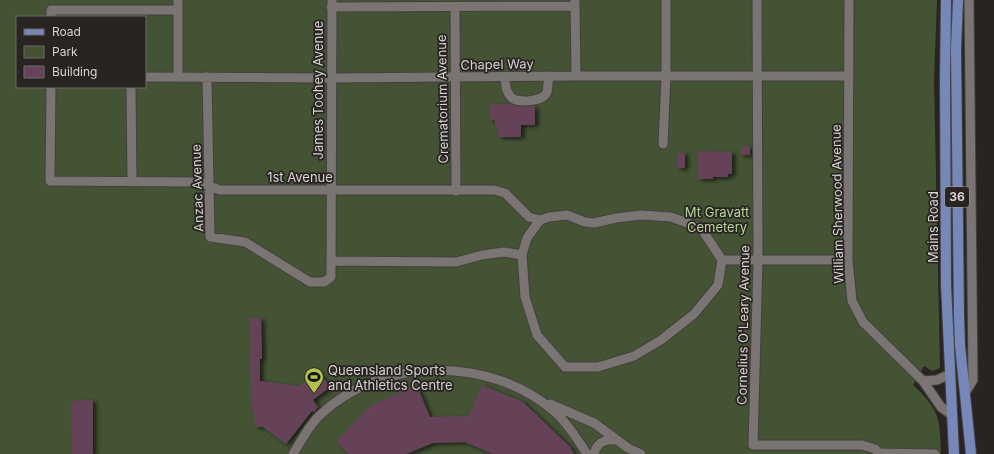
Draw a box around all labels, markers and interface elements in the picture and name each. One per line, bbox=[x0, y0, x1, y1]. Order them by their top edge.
legend bbox=[16, 16, 146, 88]
street label: James Toohey Avenue bbox=[310, 21, 326, 159]
text: Road bbox=[52, 24, 81, 39]
street label: Crematorium Avenue bbox=[433, 34, 451, 164]
text: Park bbox=[52, 44, 78, 59]
street label: Chapel Way bbox=[460, 55, 534, 73]
text: Building bbox=[52, 64, 97, 79]
street label: William Sherwood Avenue bbox=[828, 124, 846, 284]
street label: Anzac Avenue bbox=[187, 144, 207, 232]
street label: 1st Avenue bbox=[267, 169, 333, 185]
road number: 36 bbox=[945, 187, 969, 207]
street label: Mains Road bbox=[925, 191, 941, 263]
park label: Mt Gravatt Cemetery bbox=[685, 204, 749, 235]
street label: Cornelius O'Leary Avenue bbox=[734, 245, 752, 405]
place label: Queensland Sports and Athletics Centre bbox=[328, 362, 453, 393]
sports icon: Queensland Sports and Athletics Centre bbox=[303, 366, 325, 394]

